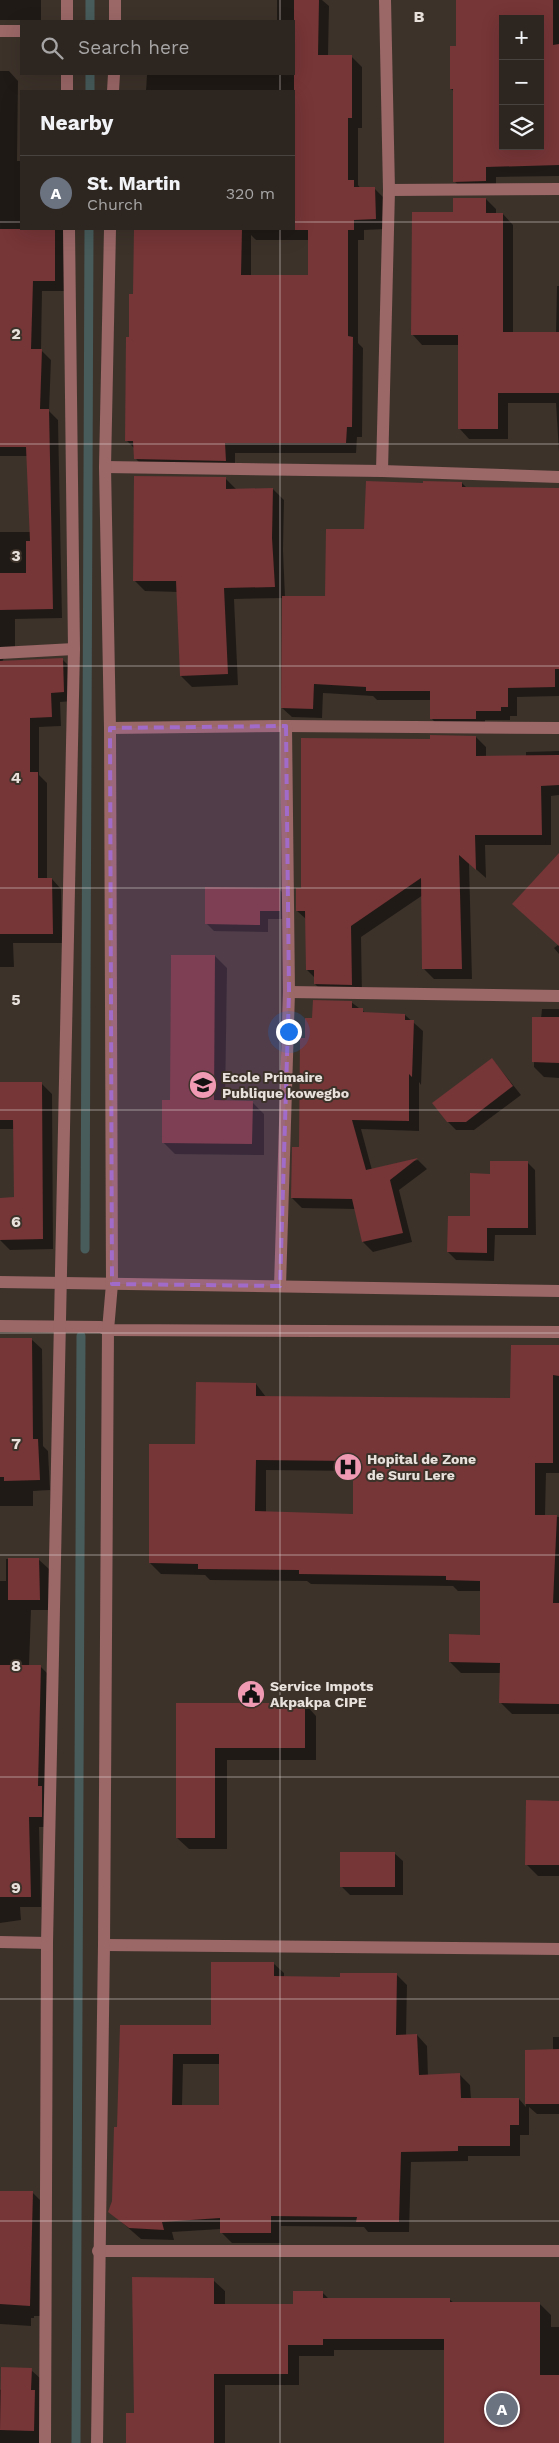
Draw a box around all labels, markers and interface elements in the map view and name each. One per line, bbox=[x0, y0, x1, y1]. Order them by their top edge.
text: B bbox=[414, 7, 425, 26]
map controls bbox=[499, 15, 544, 150]
button: + bbox=[499, 15, 544, 60]
search box bbox=[20, 20, 295, 75]
icon: search bbox=[38, 34, 66, 62]
text: Search here bbox=[78, 36, 189, 59]
button: − bbox=[499, 60, 544, 105]
button: layers bbox=[499, 105, 544, 150]
text: Nearby bbox=[40, 110, 113, 135]
text: St. Martin bbox=[87, 172, 180, 195]
text: A bbox=[51, 184, 61, 203]
text: 320 m bbox=[226, 184, 275, 203]
text: Church bbox=[87, 195, 143, 214]
text: 2 bbox=[11, 324, 21, 343]
text: 3 bbox=[11, 546, 21, 565]
text: 4 bbox=[11, 768, 21, 787]
text: 5 bbox=[11, 990, 21, 1009]
your location bbox=[276, 1019, 302, 1045]
place label: Ecole Primaire Publique kowegbo bbox=[222, 1069, 349, 1101]
school or university icon: Ecole Primaire Publique kowegbo bbox=[188, 1070, 218, 1100]
text: 6 bbox=[11, 1212, 21, 1231]
text: 7 bbox=[11, 1434, 21, 1453]
place label: Hopital de Zone de Suru Lere bbox=[367, 1451, 476, 1483]
hospital icon: Hopital de Zone de Suru Lere bbox=[333, 1452, 363, 1482]
text: 8 bbox=[11, 1656, 21, 1675]
place label: Service Impots Akpakpa CIPE bbox=[270, 1678, 374, 1710]
public building icon: Service Impots Akpakpa CIPE bbox=[236, 1679, 266, 1709]
text: 9 bbox=[11, 1878, 21, 1897]
pin: A bbox=[486, 2390, 518, 2428]

